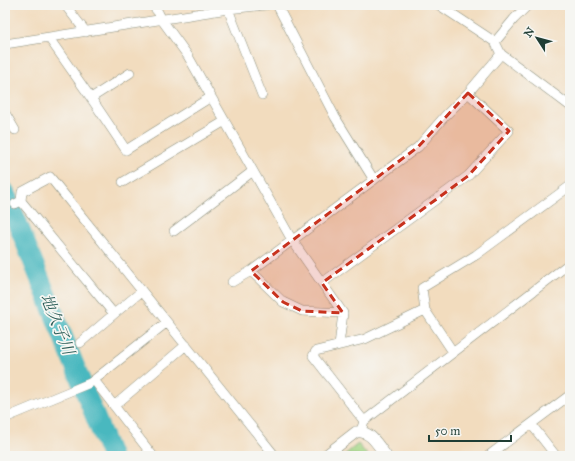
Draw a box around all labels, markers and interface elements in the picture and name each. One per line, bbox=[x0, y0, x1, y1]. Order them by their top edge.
north arrow bbox=[517, 18, 557, 58]
text: N bbox=[521, 24, 538, 40]
water label: 地久子川 bbox=[37, 291, 79, 359]
scale bar bbox=[429, 417, 511, 443]
text: 50 m bbox=[435, 424, 460, 438]

